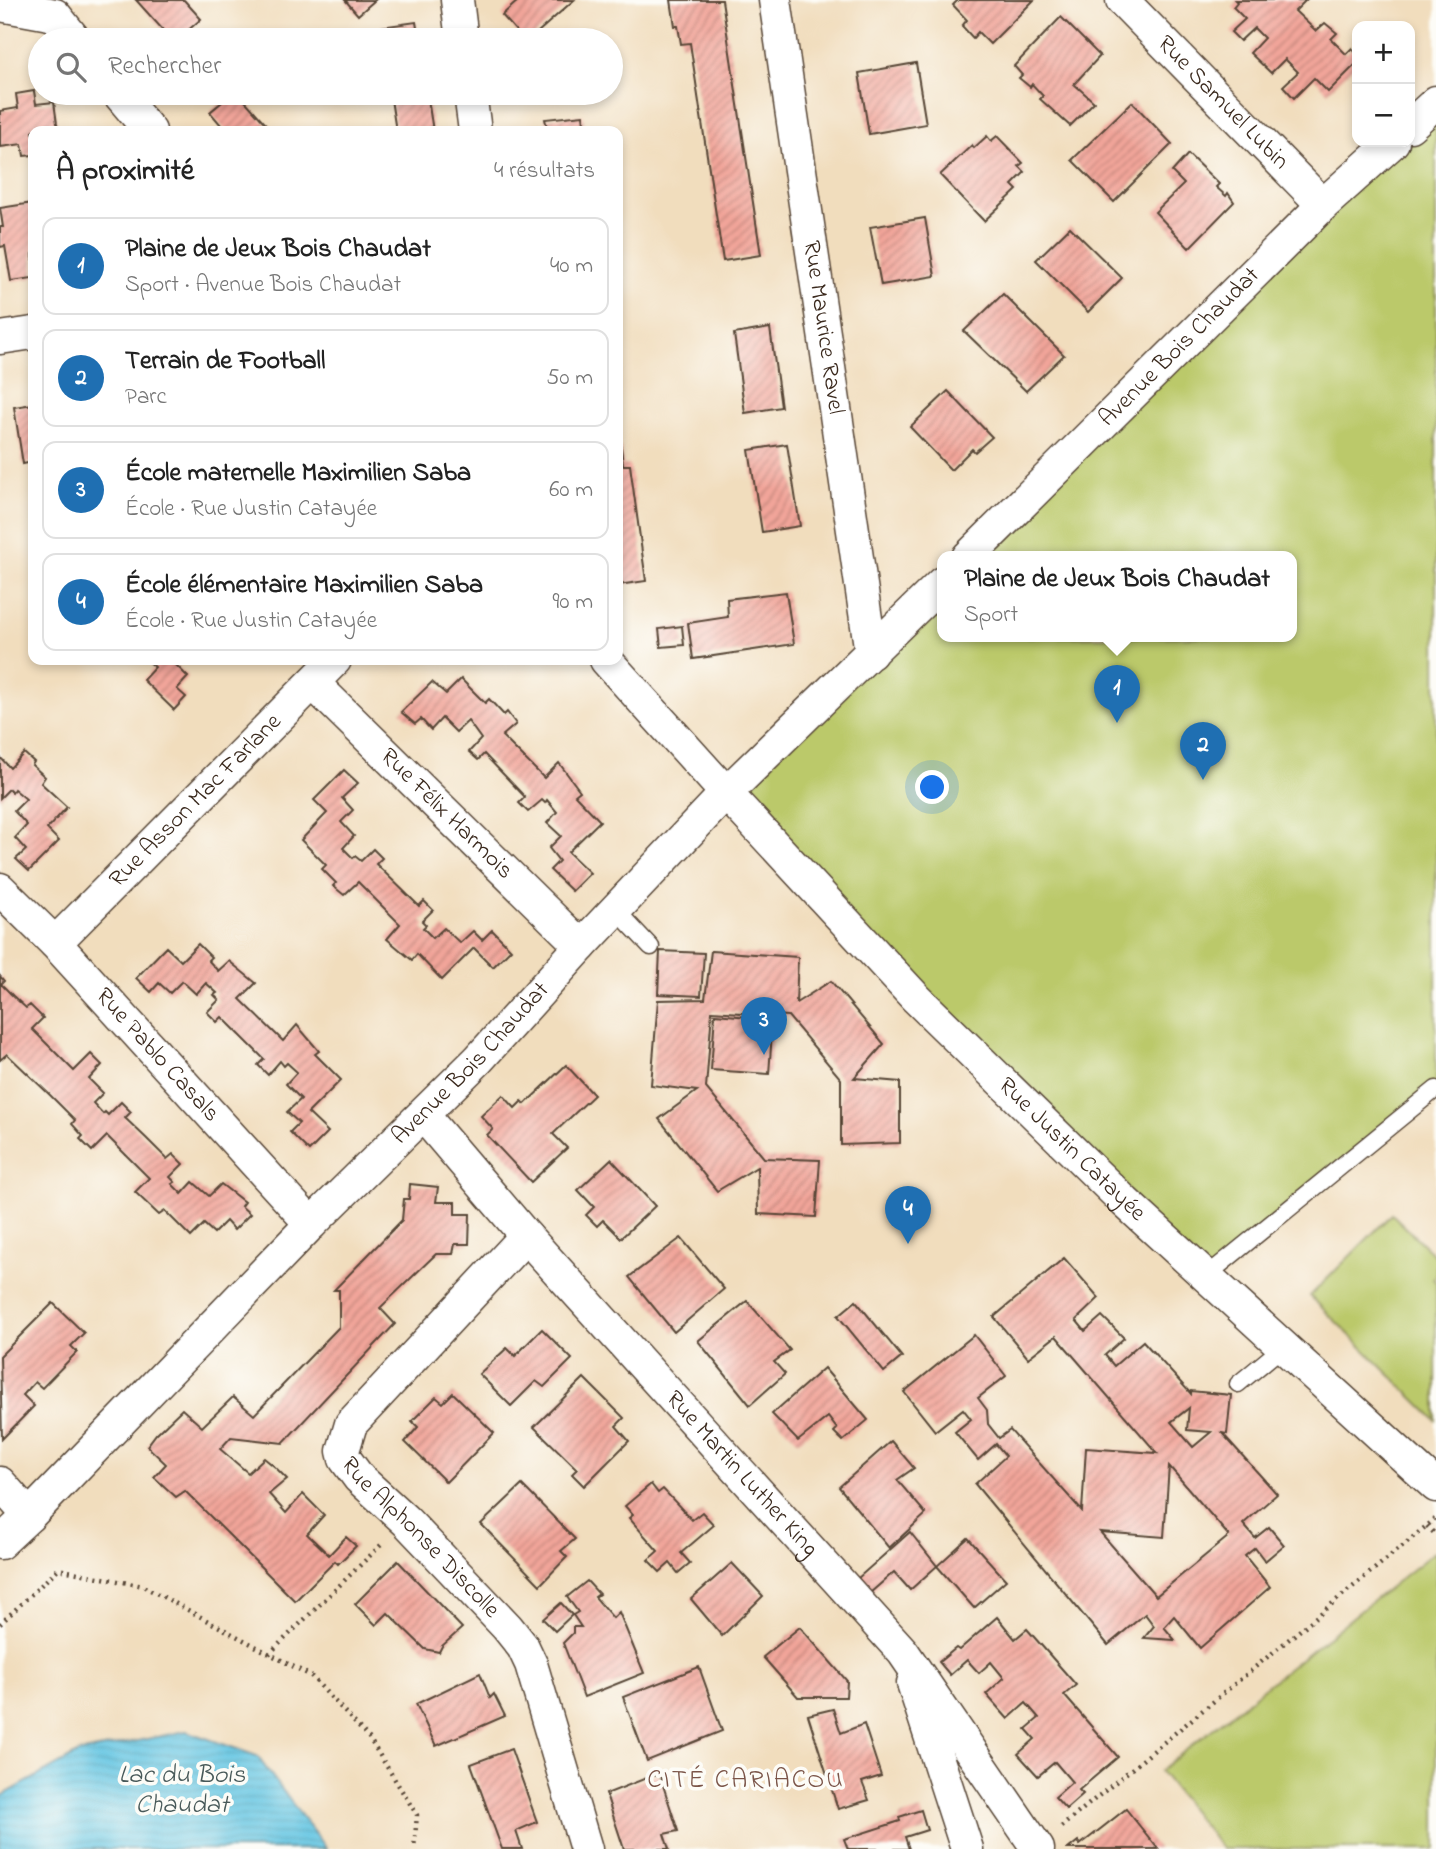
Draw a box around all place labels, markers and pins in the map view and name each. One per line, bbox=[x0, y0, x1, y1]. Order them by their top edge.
pin: 1 bbox=[1094, 665, 1140, 723]
pin: 2 bbox=[1180, 722, 1226, 780]
pin: 3 bbox=[741, 997, 787, 1055]
pin: 4 bbox=[885, 1186, 931, 1244]

